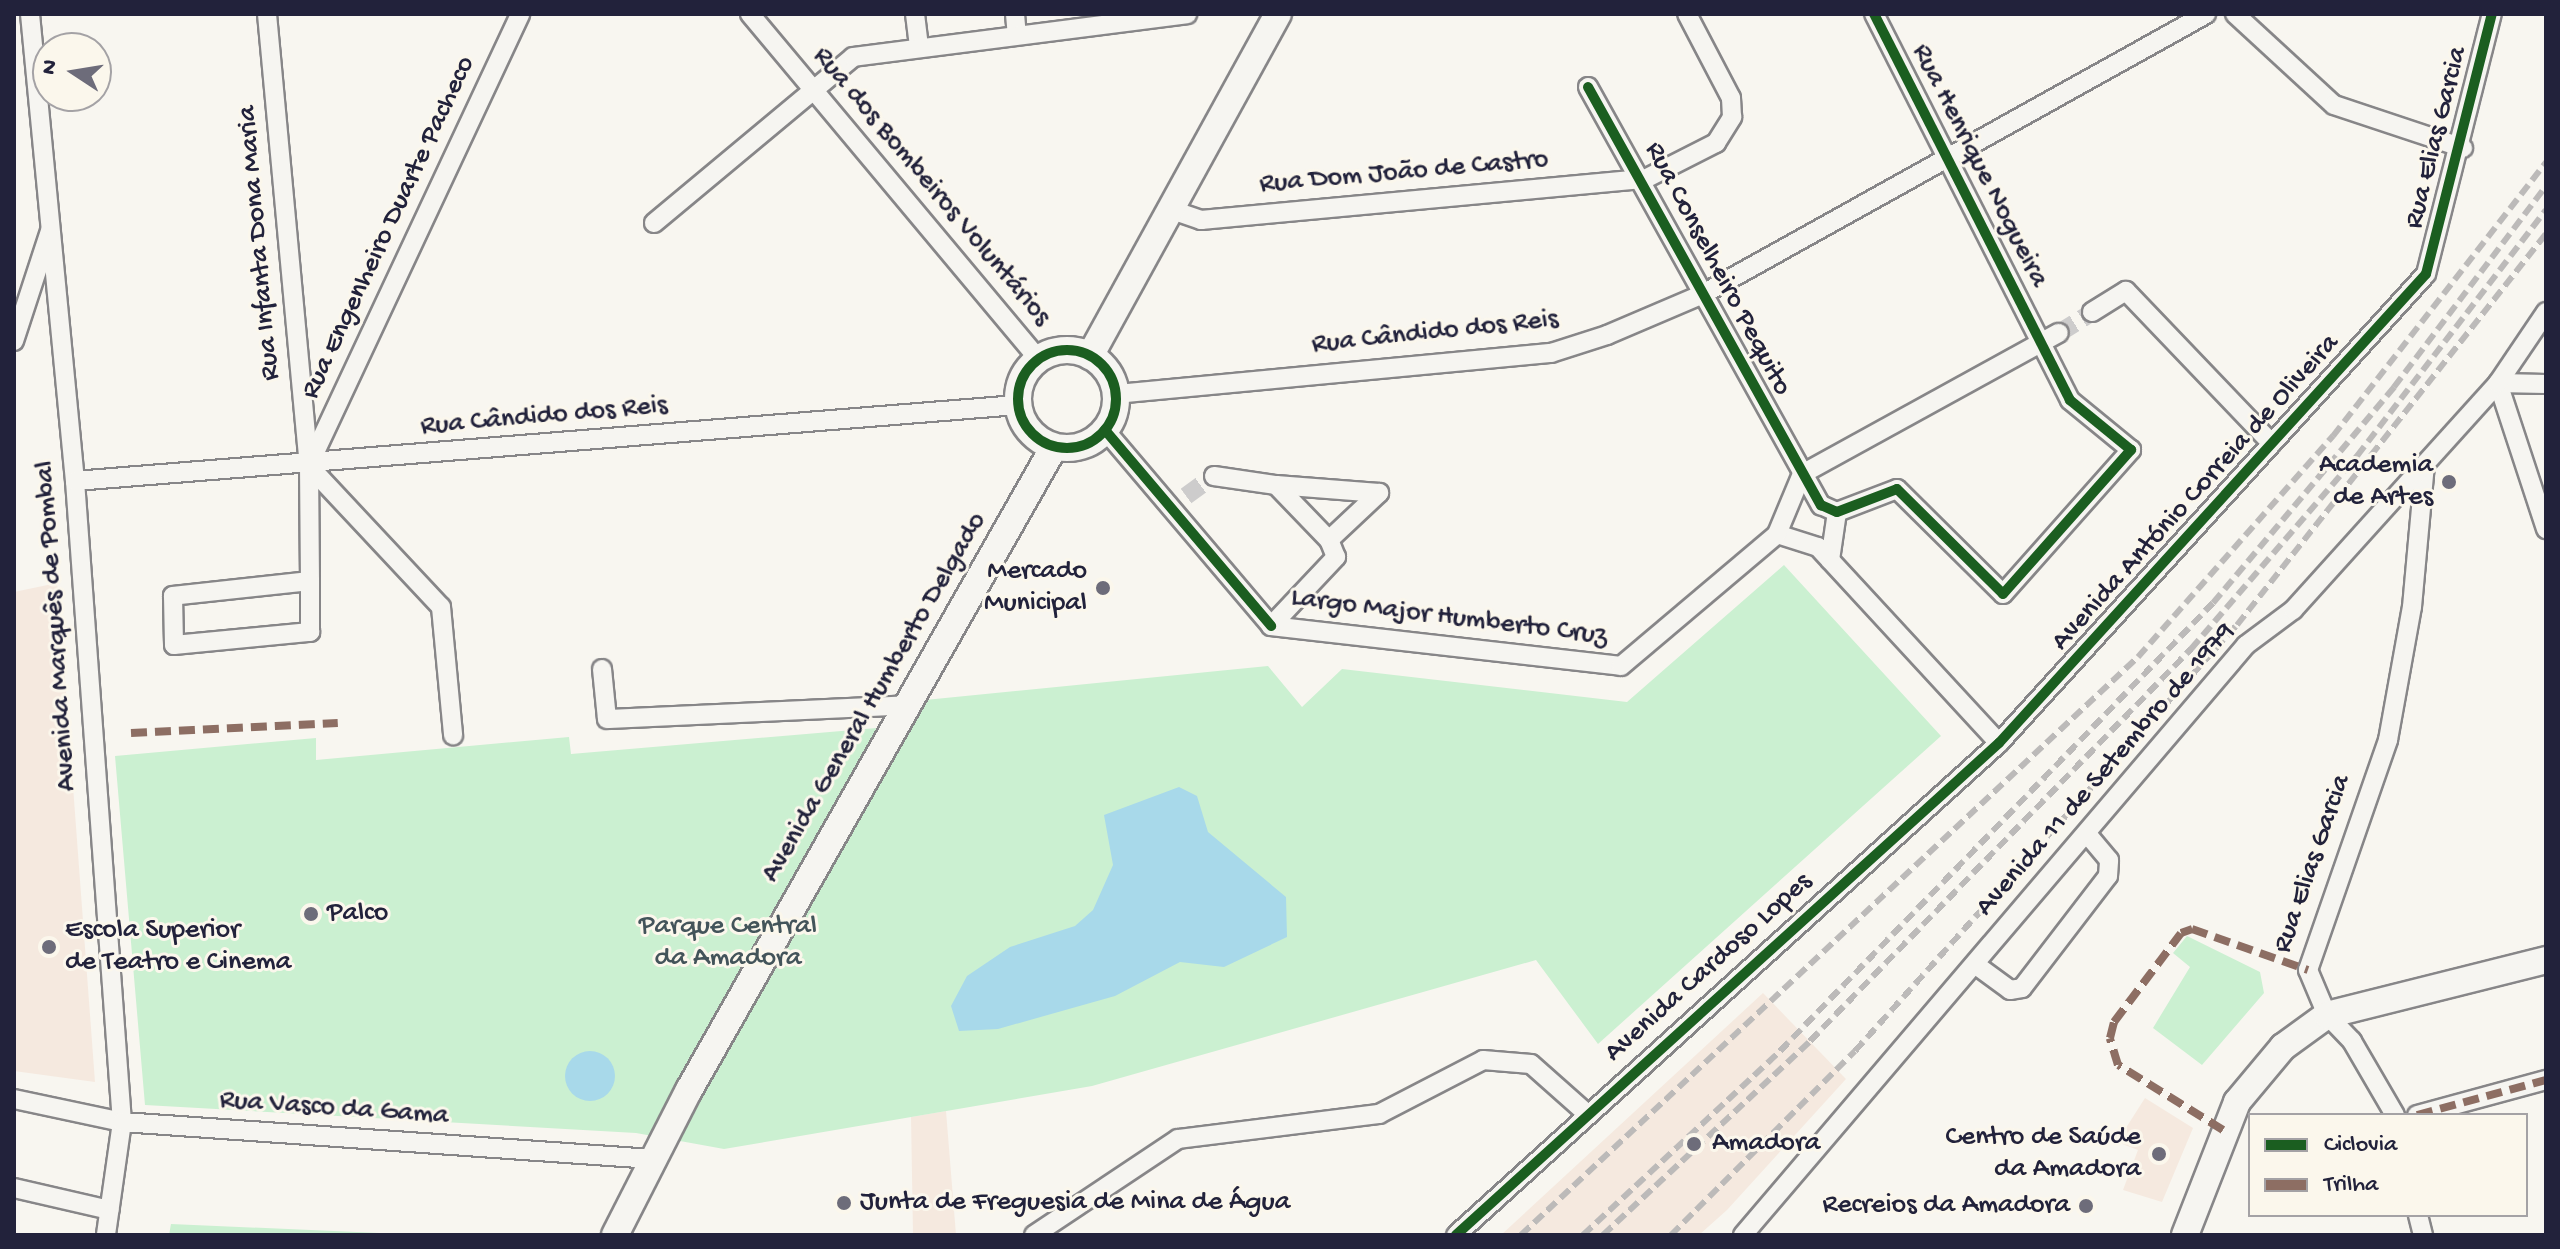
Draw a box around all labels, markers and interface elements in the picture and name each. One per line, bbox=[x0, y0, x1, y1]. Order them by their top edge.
north arrow bbox=[32, 32, 112, 112]
street label: Rua Henrique Nogueira bbox=[1903, 39, 2055, 293]
street label: Rua dos Bombeiros Voluntários bbox=[804, 41, 1058, 333]
street label: Rua Elias Garcia bbox=[2398, 44, 2476, 232]
street label: Rua Engenheiro Duarte Pacheco bbox=[295, 51, 483, 405]
text: N bbox=[36, 58, 65, 77]
street label: Rua Infanta Dona Maria bbox=[231, 104, 289, 382]
street label: Rua Conselheiro Pequito bbox=[1636, 136, 1798, 402]
street label: Rua Dom João de Castro bbox=[1258, 144, 1550, 202]
street label: Rua Cândido dos Reis bbox=[1310, 303, 1560, 363]
street label: Avenida António Correia de Oliveira bbox=[2045, 328, 2347, 658]
street label: Rua Cândido dos Reis bbox=[419, 389, 669, 445]
place label: Academia de Artes bbox=[2319, 449, 2433, 515]
street label: Avenida Marquês de Pombal bbox=[29, 460, 85, 792]
marker: Academia de Artes bbox=[2440, 473, 2458, 491]
street label: Avenida General Humberto Delgado bbox=[755, 507, 995, 889]
place label: Mercado Municipal bbox=[984, 555, 1087, 621]
marker: Mercado Municipal bbox=[1094, 579, 1112, 597]
street label: Largo Major Humberto Cruz bbox=[1289, 582, 1609, 654]
street label: Avenida 11 de Setembro de 1979 bbox=[1969, 616, 2243, 924]
street label: Rua Elias Garcia bbox=[2267, 770, 2359, 958]
street label: Avenida Cardoso Lopes bbox=[1598, 866, 1820, 1070]
place label: Palco bbox=[327, 897, 388, 931]
marker: Palco bbox=[302, 905, 320, 923]
park label: Parque Central da Amadora bbox=[639, 910, 817, 976]
place label: Escola Superior de Teatro e Cinema bbox=[65, 914, 291, 980]
marker: Escola Superior de Teatro e Cinema bbox=[40, 938, 58, 956]
street label: Rua Vasco da Gama bbox=[218, 1084, 450, 1134]
legend bbox=[2248, 1113, 2528, 1217]
place label: Centro de Saúde da Amadora bbox=[1946, 1121, 2141, 1187]
place label: Amadora bbox=[1712, 1127, 1820, 1161]
text: Ciclovia bbox=[2324, 1131, 2397, 1160]
marker: Amadora bbox=[1683, 1133, 1705, 1155]
marker: Centro de Saúde da Amadora bbox=[2148, 1143, 2170, 1165]
text: Trilha bbox=[2324, 1171, 2378, 1200]
place label: Junta de Freguesia de Mina de Água bbox=[860, 1186, 1290, 1220]
place label: Recreios da Amadora bbox=[1823, 1189, 2070, 1223]
marker: Junta de Freguesia de Mina de Água bbox=[835, 1194, 853, 1212]
marker: Recreios da Amadora bbox=[2077, 1197, 2095, 1215]

